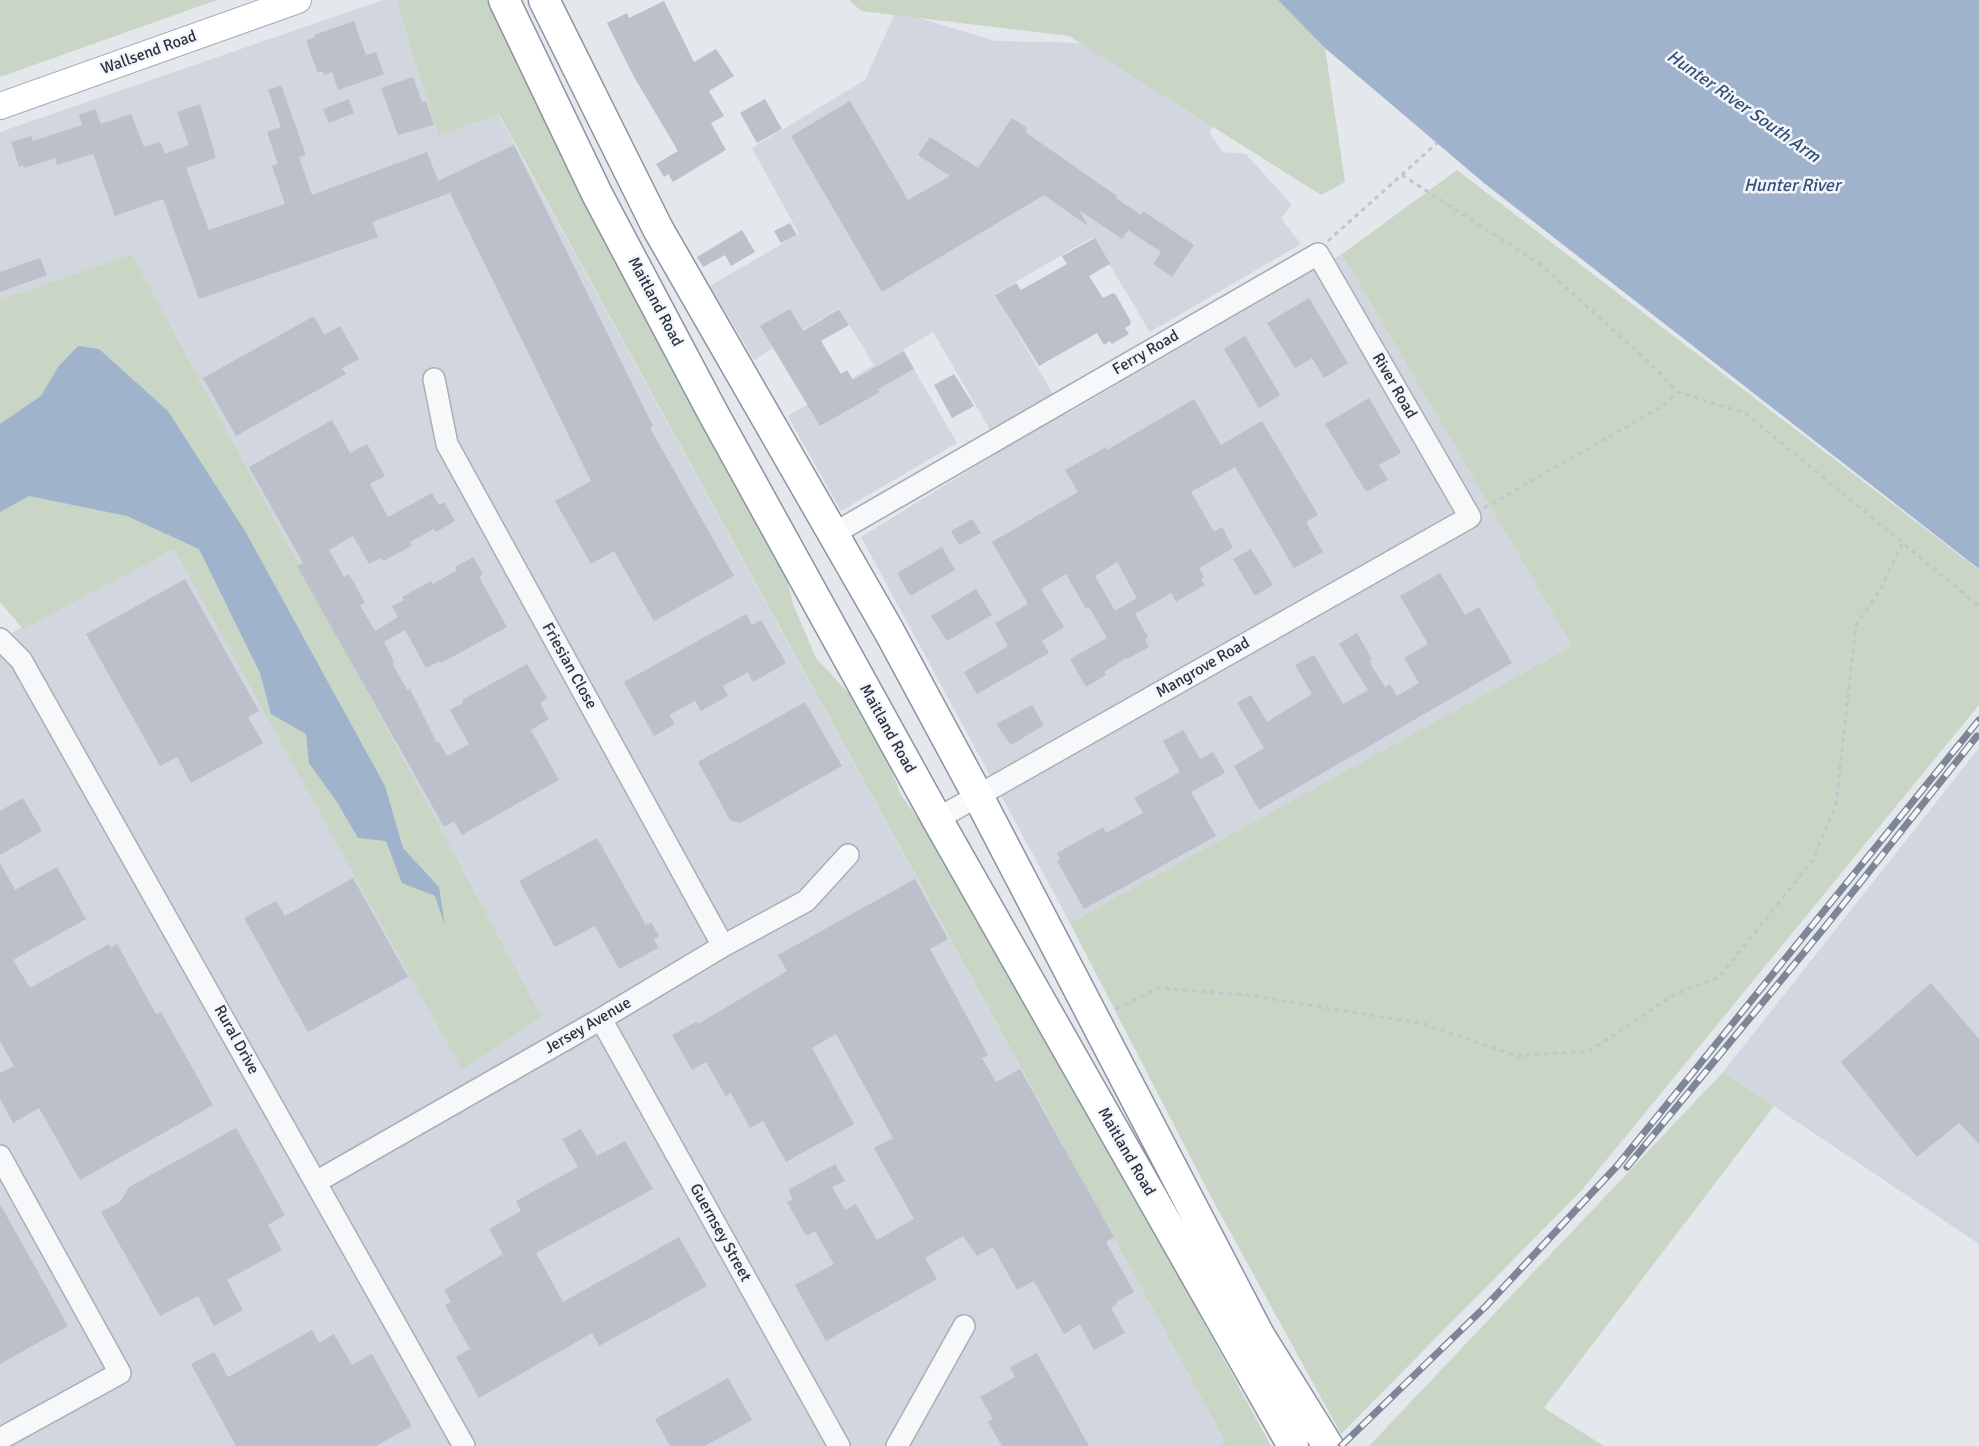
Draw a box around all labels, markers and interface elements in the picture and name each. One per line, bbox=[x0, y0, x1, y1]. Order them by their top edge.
street label: Wallsend Road bbox=[99, 27, 199, 79]
water label: Hunter River South Arm bbox=[1662, 46, 1824, 168]
water label: Hunter River bbox=[1744, 175, 1840, 197]
street label: Maitland Road bbox=[623, 254, 687, 350]
street label: Ferry Road bbox=[1109, 326, 1183, 380]
street label: River Road bbox=[1368, 350, 1420, 422]
street label: Friesian Close bbox=[537, 619, 601, 713]
street label: Mangrove Road bbox=[1153, 633, 1253, 703]
street label: Maitland Road bbox=[855, 681, 919, 777]
street label: Jersey Avenue bbox=[541, 993, 635, 1059]
street label: Rural Drive bbox=[209, 1002, 263, 1078]
street label: Maitland Road bbox=[1093, 1104, 1159, 1200]
street label: Guernsey Street bbox=[685, 1181, 755, 1285]

